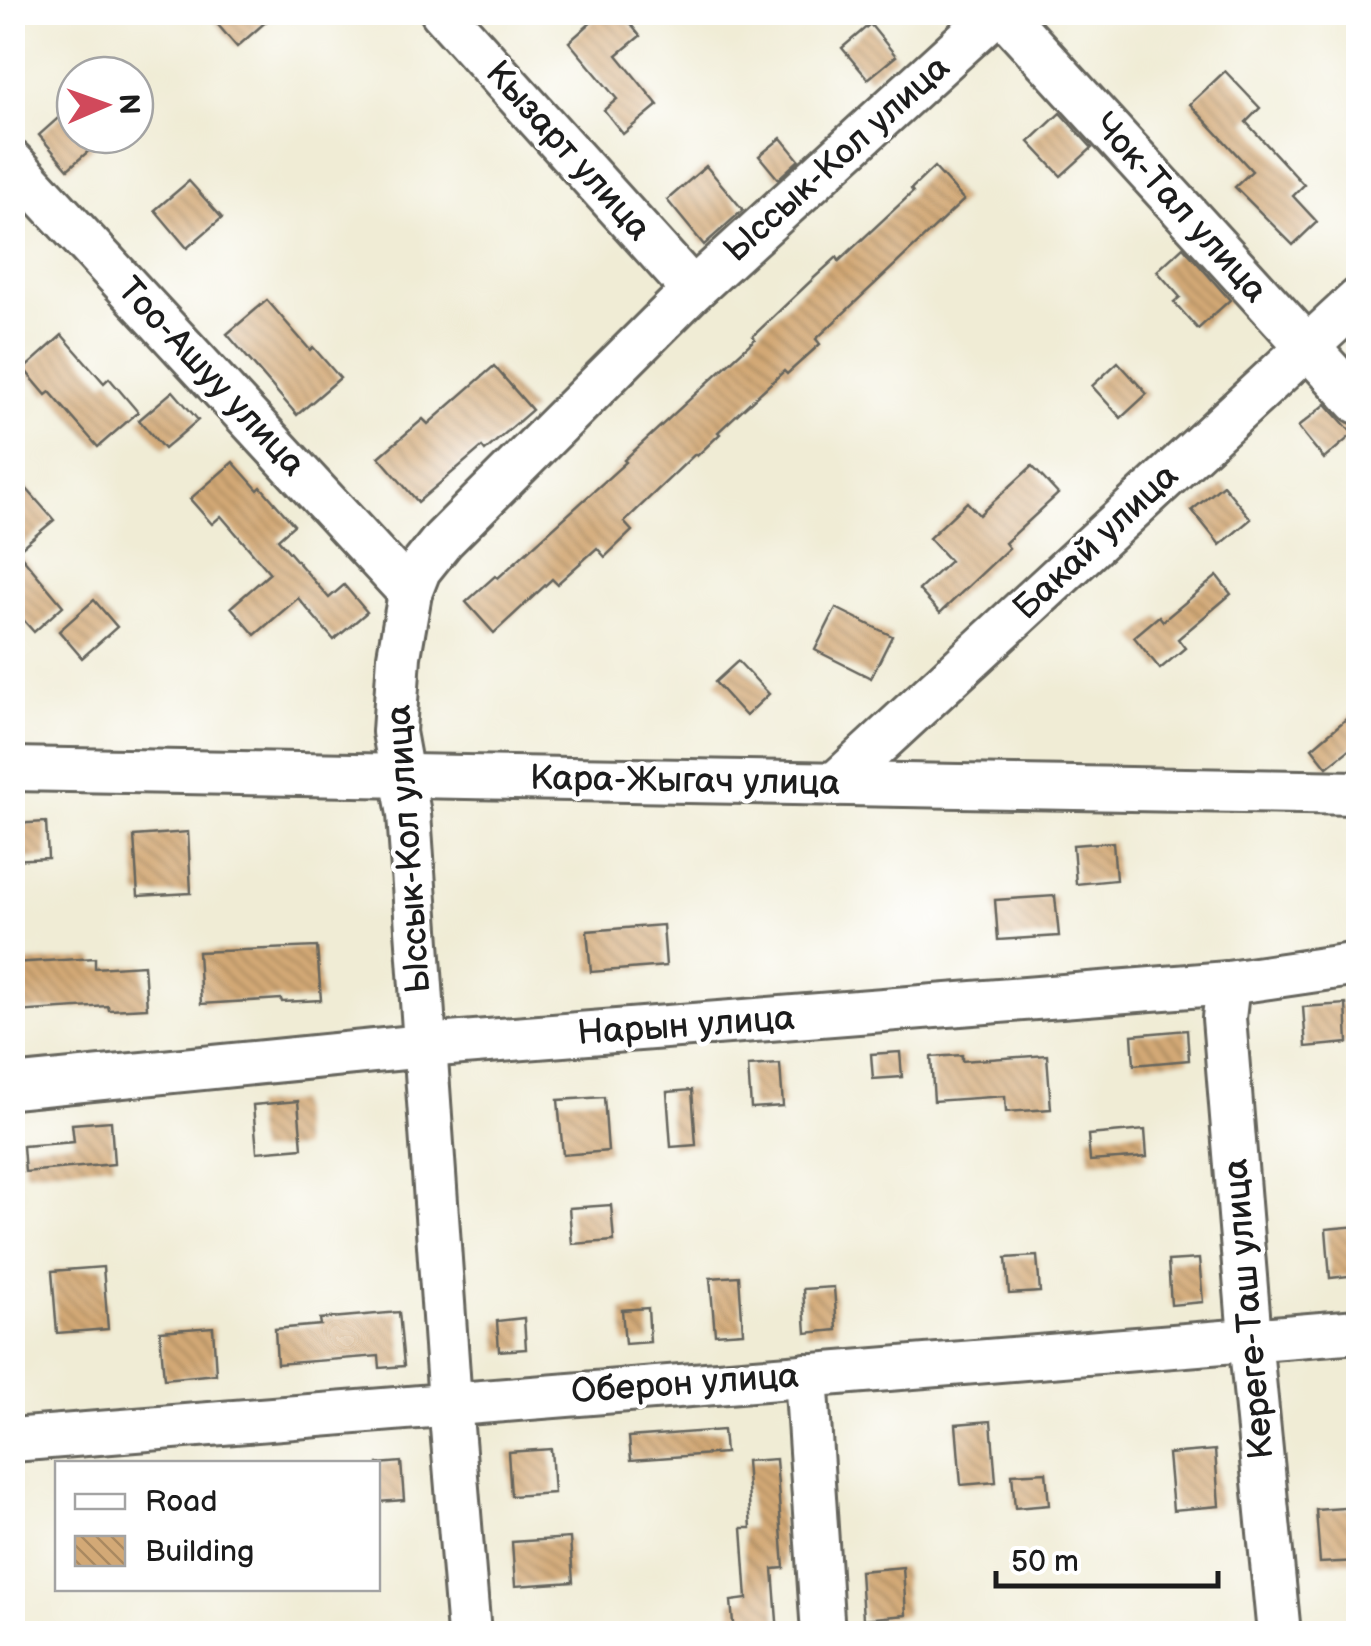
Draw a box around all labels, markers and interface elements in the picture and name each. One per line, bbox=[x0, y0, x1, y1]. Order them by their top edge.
street label: Ыссык-Кол улица bbox=[715, 46, 959, 272]
street label: Кызарт улица bbox=[476, 52, 660, 250]
north arrow bbox=[55, 55, 155, 155]
text: N bbox=[112, 93, 145, 115]
street label: Чок-Тал улица bbox=[1084, 104, 1277, 312]
street label: Тоо-Ашуу улица bbox=[108, 269, 314, 486]
street label: Бакай улица bbox=[1005, 454, 1188, 629]
street label: Ыссык-Кол улица bbox=[377, 703, 441, 995]
street label: Кара-Жыгач улица bbox=[530, 757, 841, 805]
street label: Нарын улица bbox=[576, 997, 796, 1055]
street label: Кереге-Таш улица bbox=[1214, 1157, 1284, 1461]
street label: Оберон улица bbox=[570, 1355, 801, 1413]
legend bbox=[55, 1461, 380, 1591]
text: Road bbox=[145, 1484, 218, 1520]
scale bar bbox=[996, 1526, 1218, 1588]
text: Building bbox=[145, 1534, 254, 1570]
text: 50 m bbox=[1011, 1544, 1079, 1580]

